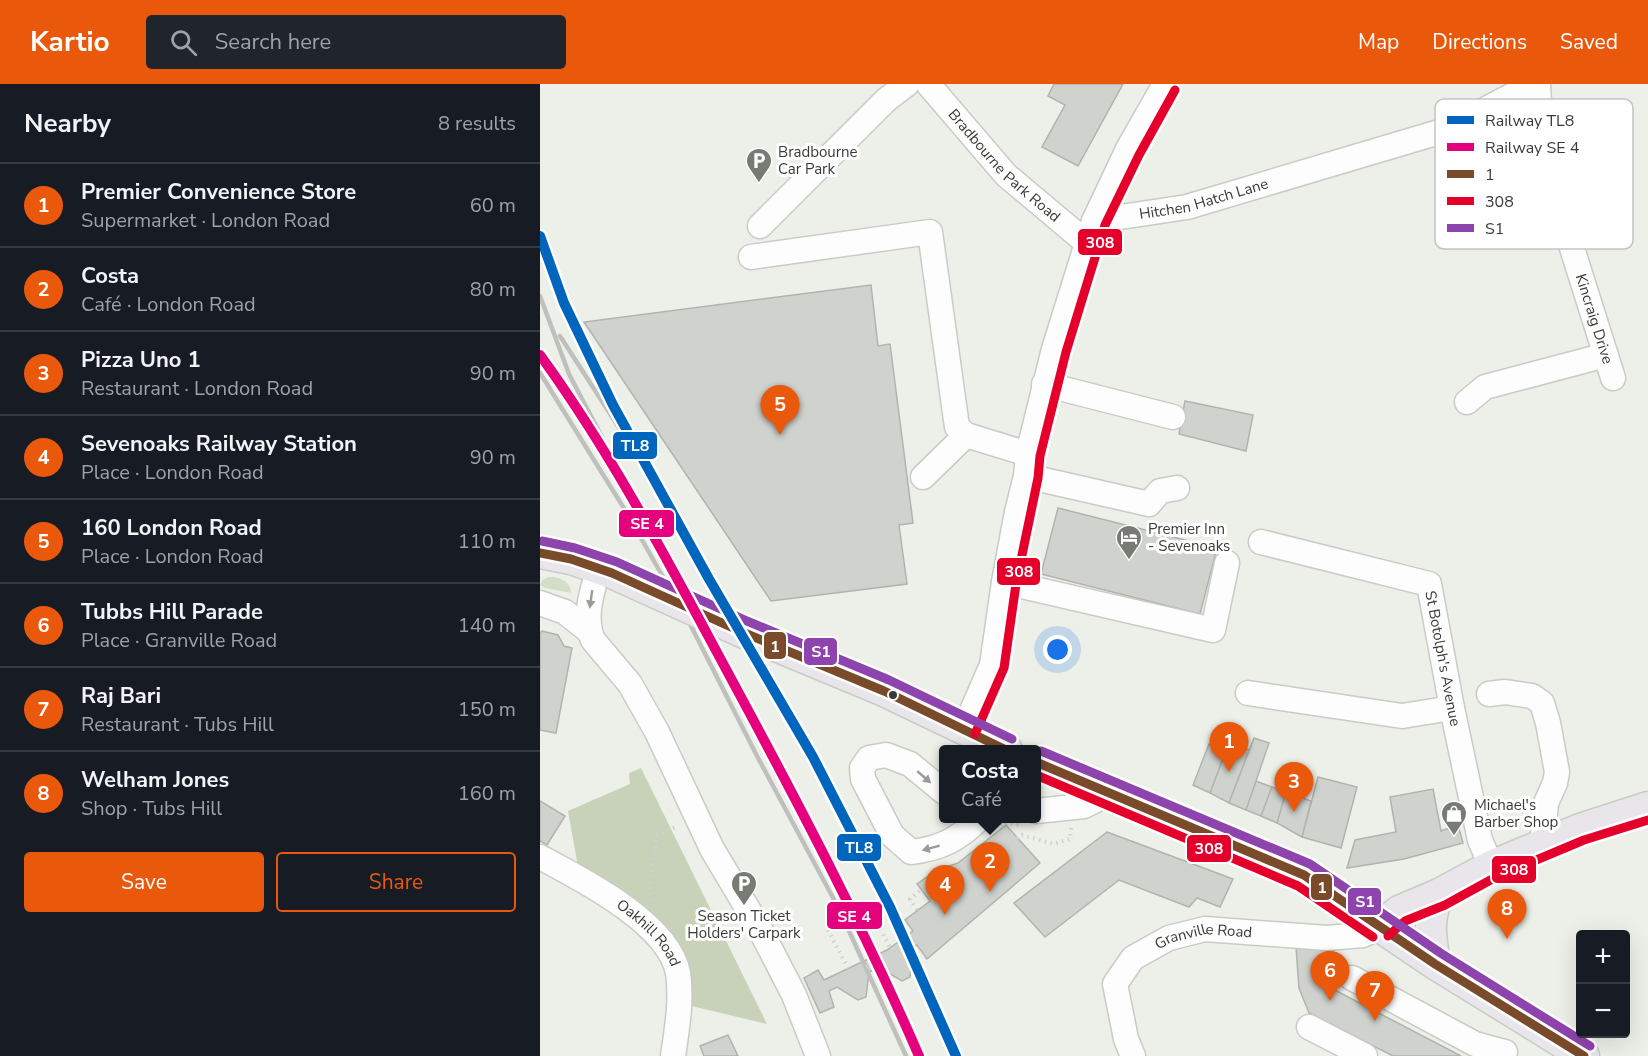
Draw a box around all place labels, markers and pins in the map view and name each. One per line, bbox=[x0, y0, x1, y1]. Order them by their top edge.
place label: Bradbourne Car Park bbox=[778, 142, 858, 179]
parking icon: Bradbourne Car Park bbox=[744, 146, 774, 184]
pin: 5 bbox=[760, 386, 800, 435]
place label: Premier Inn - Sevenoaks bbox=[1148, 519, 1230, 556]
hotel icon: Premier Inn - Sevenoaks bbox=[1114, 523, 1144, 561]
unlabelled marker bbox=[887, 689, 899, 701]
pin: 1 bbox=[1210, 722, 1248, 772]
pin: 3 bbox=[1274, 762, 1314, 812]
place label: Michael's Barber Shop bbox=[1474, 795, 1558, 832]
shop icon: Michael's Barber Shop bbox=[1439, 799, 1469, 837]
pin: 2 bbox=[970, 842, 1010, 892]
pin: 4 bbox=[926, 866, 964, 915]
parking icon: Season Ticket Holders' Carpark bbox=[729, 869, 759, 907]
pin: 8 bbox=[1488, 890, 1526, 939]
place label: Season Ticket Holders' Carpark bbox=[687, 906, 801, 943]
pin: 6 bbox=[1310, 952, 1350, 1001]
pin: 7 bbox=[1356, 972, 1394, 1021]

